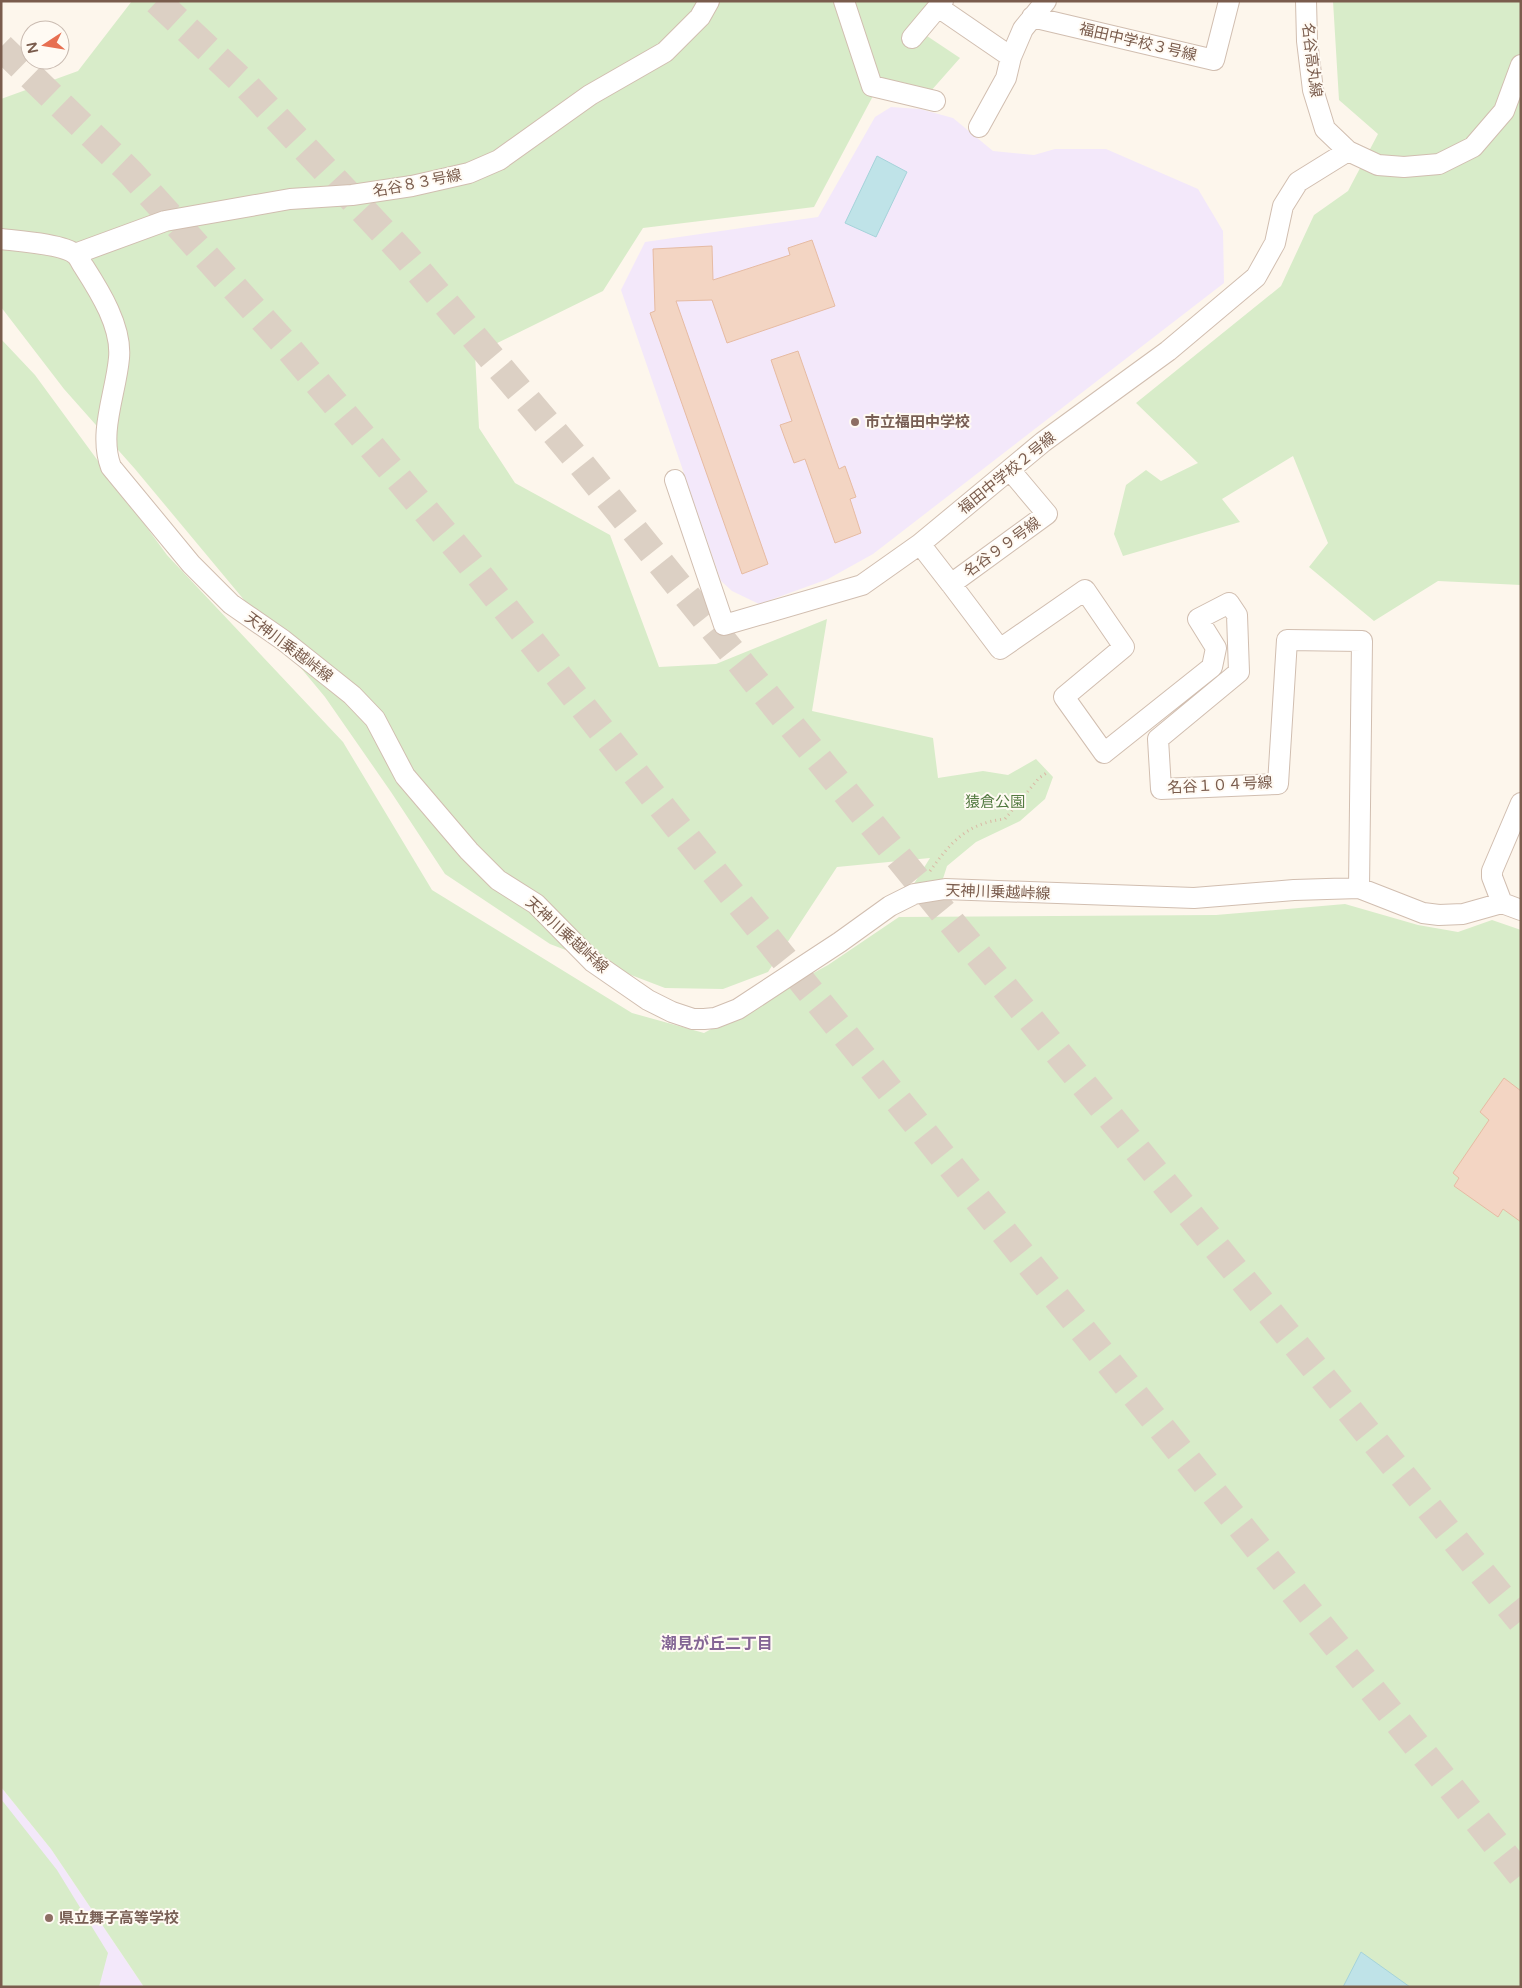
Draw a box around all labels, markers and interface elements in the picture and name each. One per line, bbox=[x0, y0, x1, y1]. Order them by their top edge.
north arrow bbox=[20, 20, 70, 70]
street label: 福田中学校３号線 bbox=[1078, 20, 1198, 64]
street label: 名谷高丸線 bbox=[1298, 22, 1326, 98]
text: N bbox=[23, 40, 42, 55]
street label: 名谷８３号線 bbox=[371, 166, 463, 200]
place label: 市立福田中学校 bbox=[865, 413, 970, 431]
marker: 市立福田中学校 bbox=[849, 416, 861, 428]
street label: 福田中学校２号線 bbox=[955, 428, 1059, 518]
street label: 名谷９９号線 bbox=[960, 513, 1044, 581]
street label: 天神川乗越峠線 bbox=[242, 608, 336, 686]
street label: 名谷１０４号線 bbox=[1167, 773, 1273, 797]
park label: 猿倉公園 bbox=[965, 793, 1025, 811]
street label: 天神川乗越峠線 bbox=[945, 881, 1051, 903]
street label: 天神川乗越峠線 bbox=[522, 893, 612, 977]
district label: 潮見が丘二丁目 bbox=[661, 1634, 773, 1654]
place label: 県立舞子高等学校 bbox=[59, 1909, 179, 1927]
marker: 県立舞子高等学校 bbox=[43, 1912, 55, 1924]

